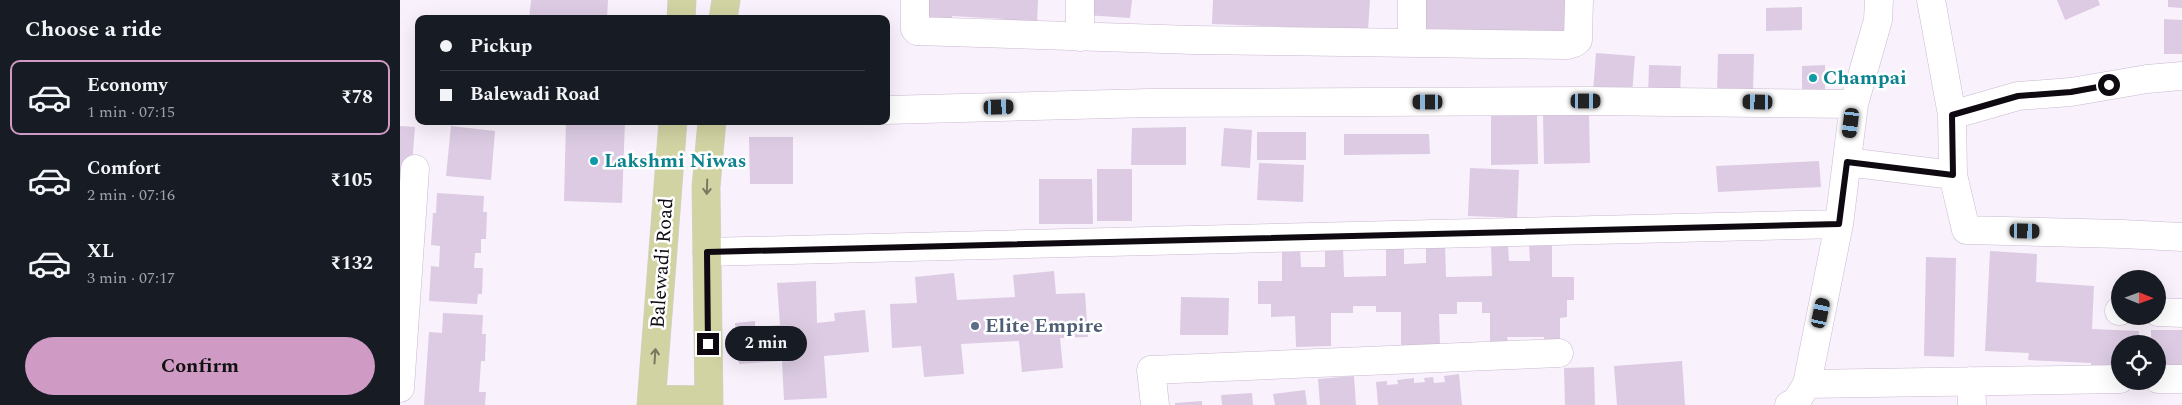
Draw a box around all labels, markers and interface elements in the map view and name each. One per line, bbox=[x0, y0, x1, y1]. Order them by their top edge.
text: Choose a ride bbox=[25, 13, 162, 46]
text: Pickup bbox=[470, 32, 532, 61]
place label: Champai bbox=[1823, 63, 1907, 93]
text: Economy bbox=[87, 71, 168, 100]
marker: Champai bbox=[1807, 72, 1819, 84]
route start bbox=[2098, 74, 2120, 96]
icon: car bbox=[27, 75, 72, 120]
text: Balewadi Road bbox=[470, 80, 600, 109]
text: ₹78 bbox=[341, 83, 373, 112]
car bbox=[1571, 94, 1601, 109]
car bbox=[1742, 94, 1773, 110]
car bbox=[1413, 95, 1443, 110]
car bbox=[983, 99, 1014, 115]
text: 1 min · 07:15 bbox=[87, 100, 175, 124]
car bbox=[1841, 107, 1860, 139]
place label: Lakshmi Niwas bbox=[604, 146, 746, 176]
text: Comfort bbox=[87, 154, 161, 183]
marker: Lakshmi Niwas bbox=[588, 155, 600, 167]
icon: car bbox=[27, 158, 72, 203]
text: ₹105 bbox=[330, 166, 373, 195]
one-way arrow bbox=[702, 179, 711, 195]
text: 2 min · 07:16 bbox=[87, 183, 175, 207]
street label: Balewadi Road bbox=[642, 197, 682, 329]
car bbox=[2009, 223, 2040, 239]
text: XL bbox=[87, 237, 114, 266]
icon: car bbox=[27, 241, 72, 286]
text: ₹132 bbox=[330, 249, 373, 278]
text: 3 min · 07:17 bbox=[87, 266, 175, 290]
north arrow bbox=[2111, 270, 2166, 325]
map controls bbox=[2111, 270, 2166, 390]
car bbox=[1810, 297, 1831, 329]
place label: Elite Empire bbox=[985, 311, 1103, 341]
marker: Elite Empire bbox=[969, 320, 981, 332]
callout: 2 min bbox=[726, 326, 808, 362]
text: 2 min bbox=[745, 331, 787, 355]
route end bbox=[697, 333, 719, 355]
button: locate bbox=[2111, 335, 2166, 390]
button: Confirm bbox=[25, 337, 375, 395]
one-way arrow bbox=[651, 349, 660, 365]

